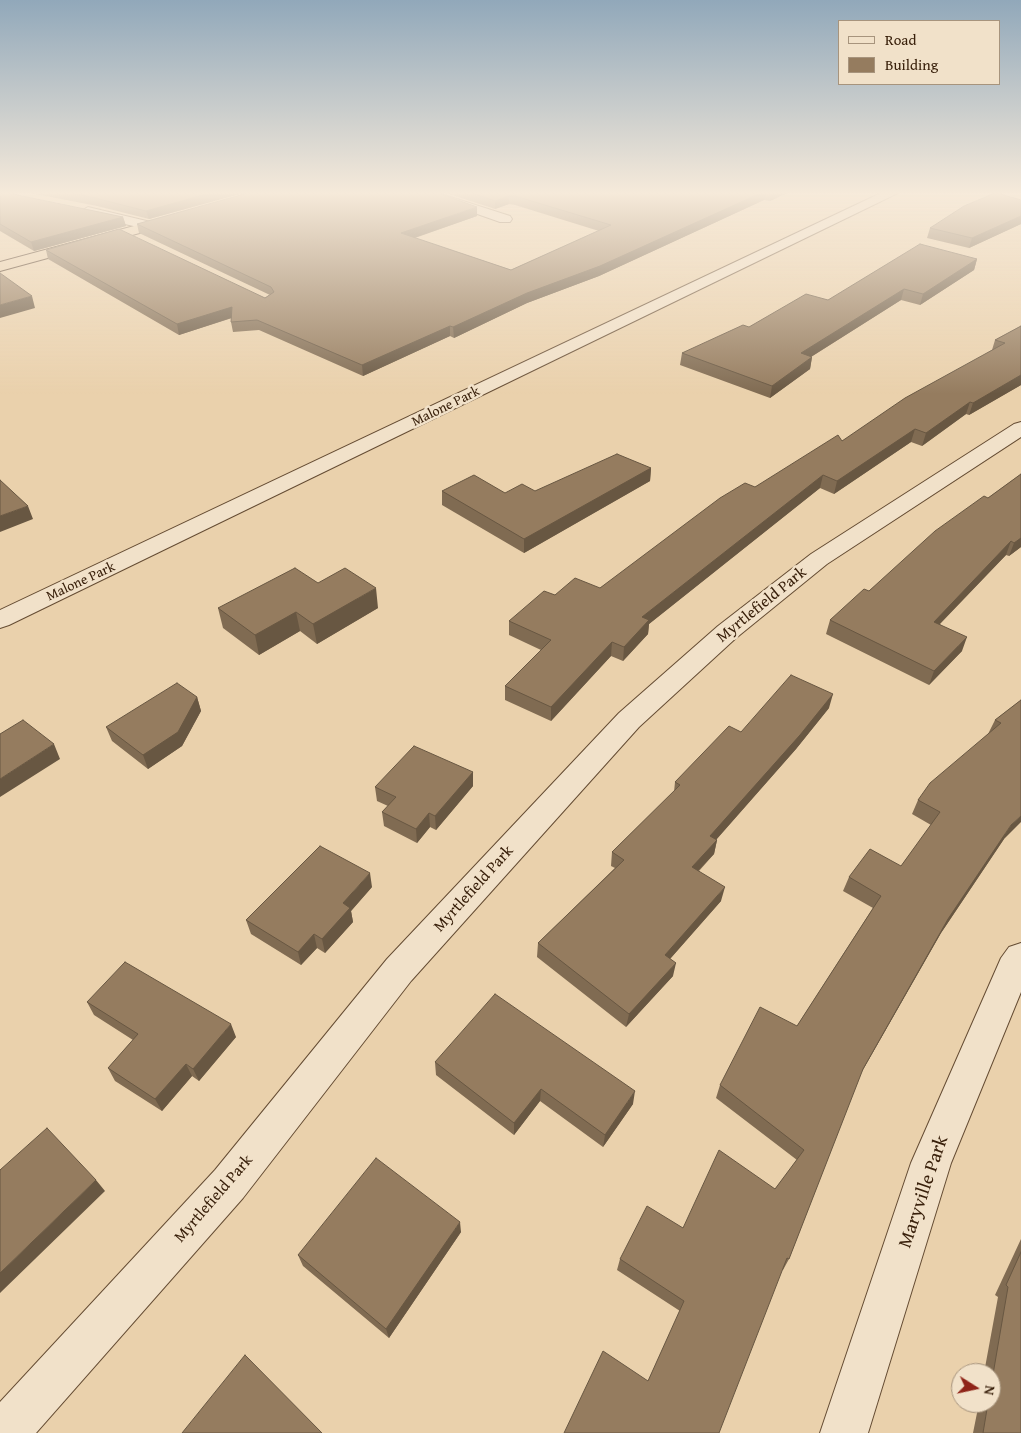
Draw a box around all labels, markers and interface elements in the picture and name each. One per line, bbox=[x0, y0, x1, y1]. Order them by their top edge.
legend bbox=[838, 20, 1001, 85]
text: Road bbox=[885, 29, 916, 50]
text: Building bbox=[885, 54, 938, 75]
street label: Malone Park bbox=[409, 383, 483, 431]
street label: Malone Park bbox=[44, 559, 118, 605]
street label: Myrtlefield Park bbox=[713, 563, 811, 647]
street label: Myrtlefield Park bbox=[430, 842, 518, 936]
street label: Maryville Park bbox=[894, 1133, 954, 1251]
street label: Myrtlefield Park bbox=[171, 1151, 257, 1247]
north arrow bbox=[951, 1363, 1001, 1413]
text: N bbox=[979, 1384, 1000, 1397]

